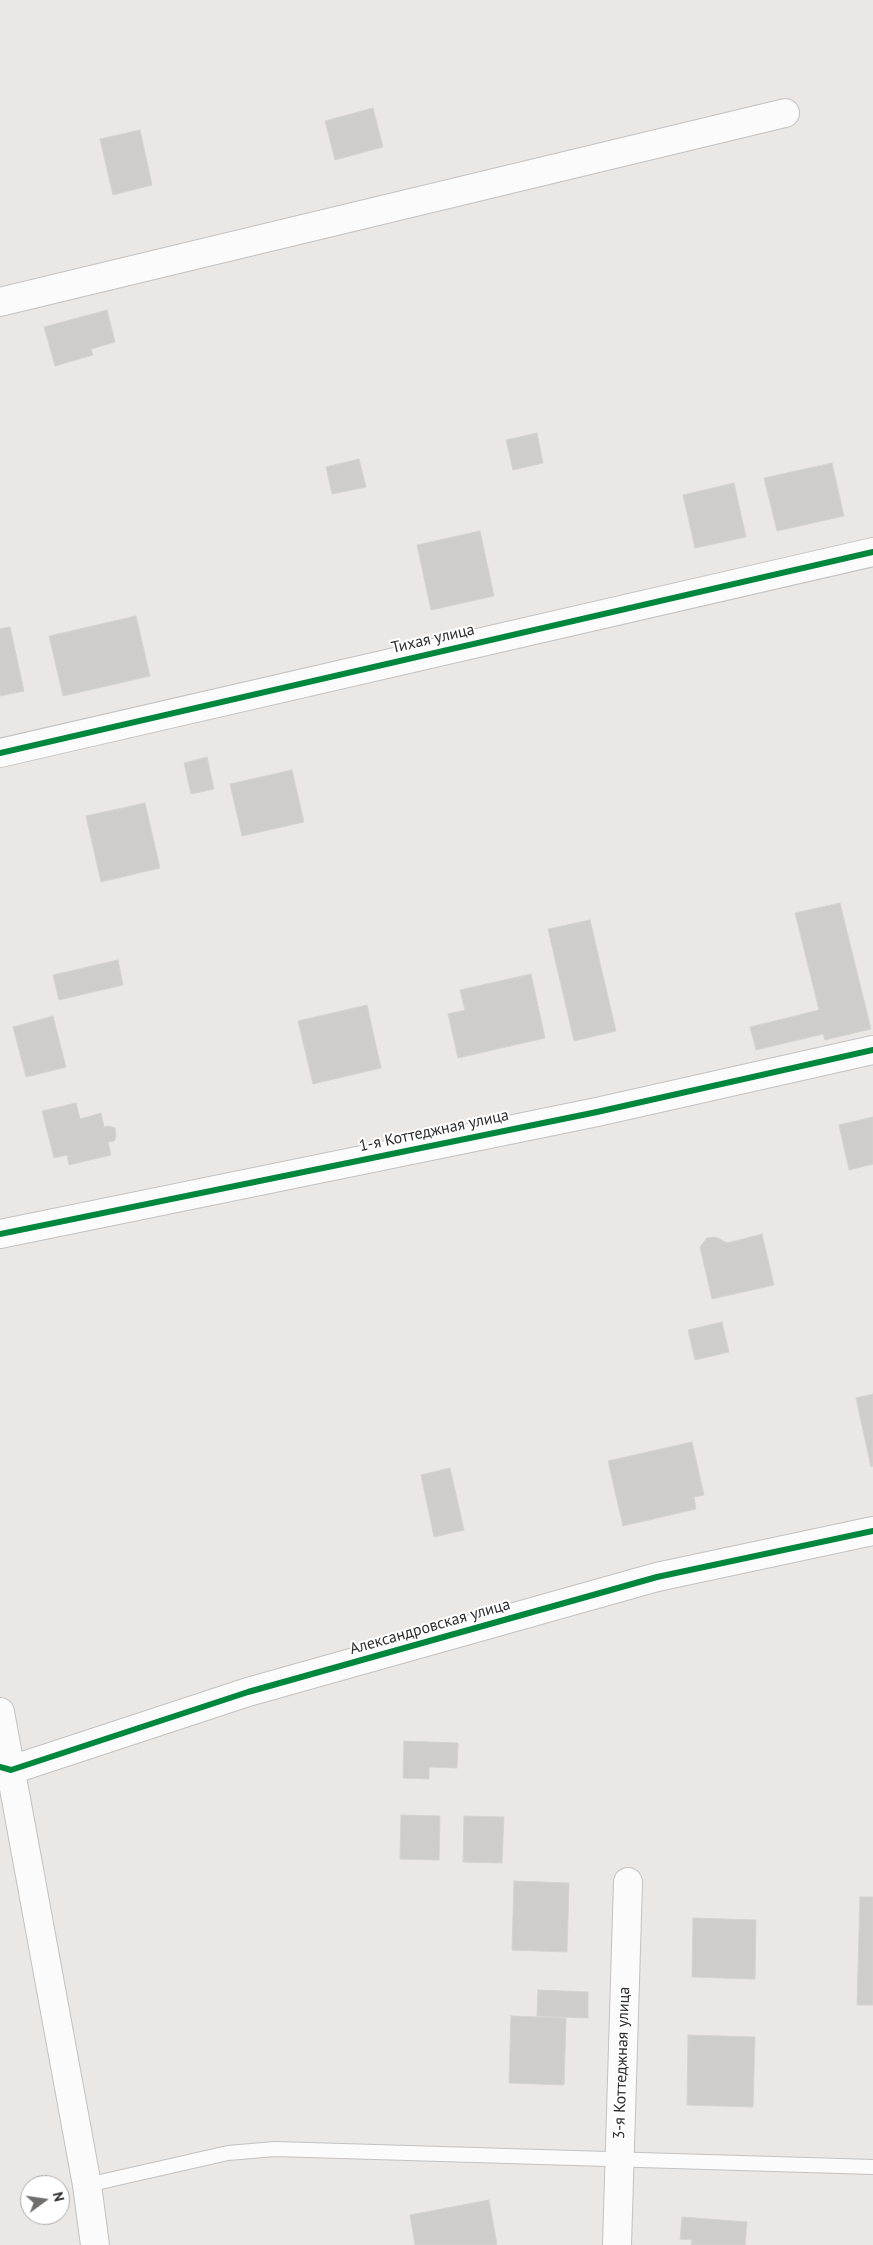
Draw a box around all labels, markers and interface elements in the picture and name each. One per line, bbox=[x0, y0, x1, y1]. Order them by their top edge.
street label: Тихая улица bbox=[390, 620, 476, 658]
street label: 1-я Коттеджная улица bbox=[357, 1106, 511, 1156]
street label: Александровская улица bbox=[348, 1595, 512, 1659]
street label: 3-я Коттеджная улица bbox=[610, 1986, 634, 2140]
north arrow bbox=[20, 2175, 70, 2225]
text: N bbox=[49, 2190, 68, 2203]

